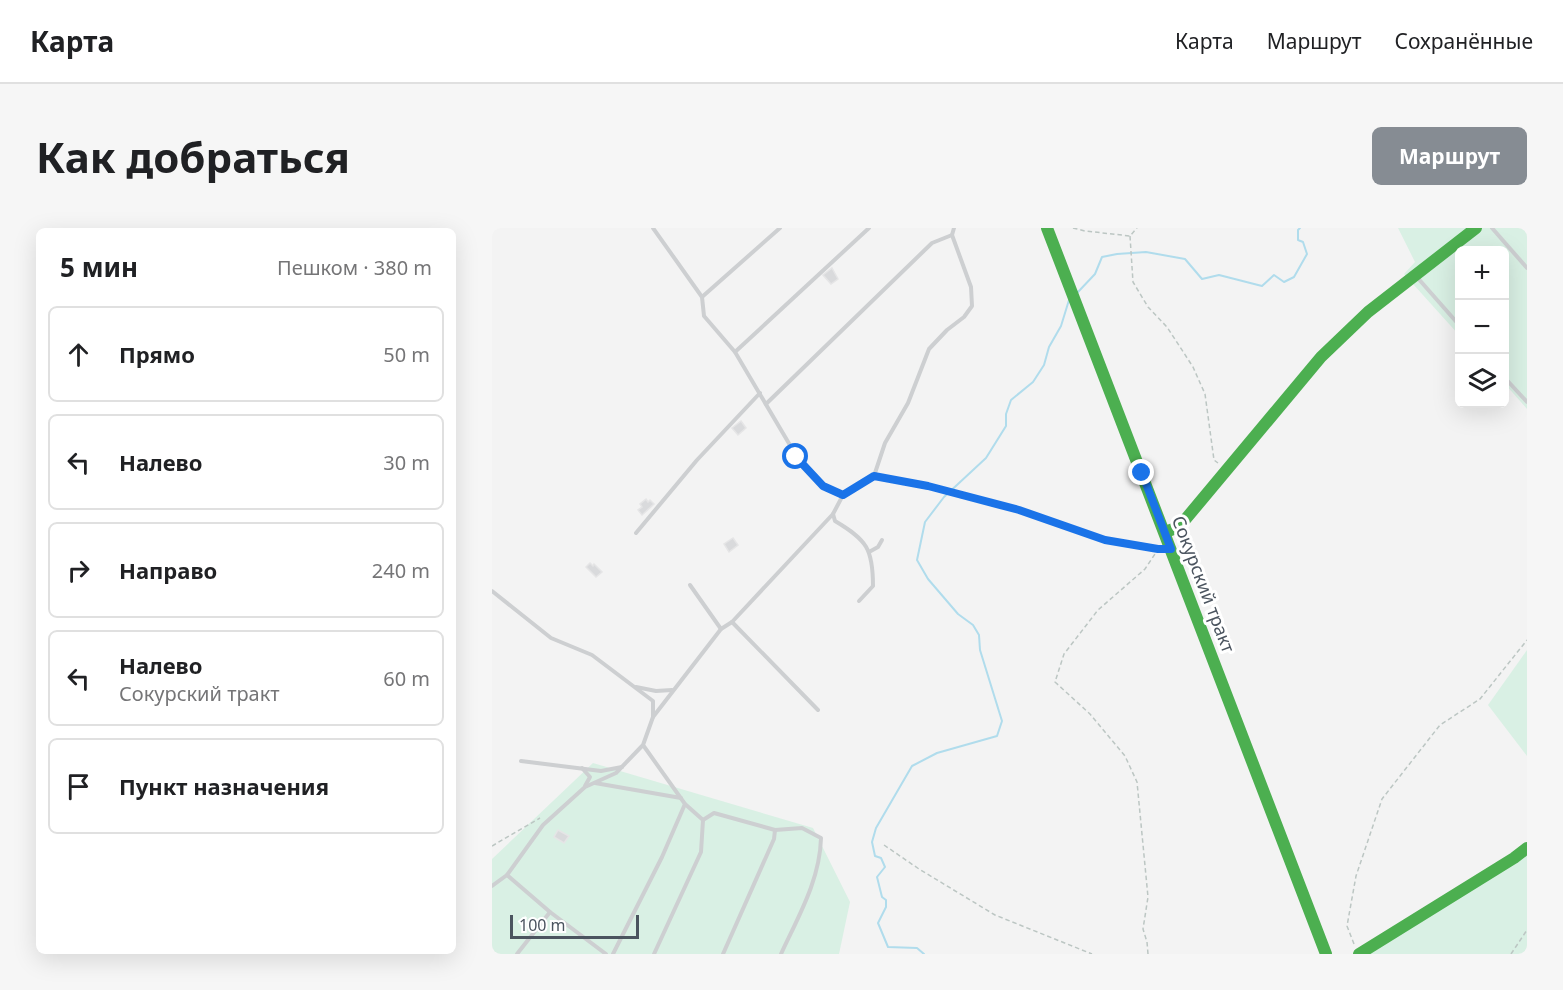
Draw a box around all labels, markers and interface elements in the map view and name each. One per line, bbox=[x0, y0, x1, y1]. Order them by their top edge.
text: Карта bbox=[30, 22, 114, 60]
text: Карта bbox=[1175, 27, 1234, 55]
text: Маршрут bbox=[1267, 27, 1362, 55]
text: Сохранённые bbox=[1395, 27, 1533, 55]
button: Маршрут bbox=[1372, 127, 1527, 185]
text: Как добраться bbox=[36, 128, 350, 185]
map controls bbox=[1455, 246, 1509, 408]
button: + bbox=[1455, 246, 1509, 300]
text: 5 мин bbox=[60, 249, 138, 285]
text: Пешком · 380 m bbox=[277, 254, 432, 281]
button: − bbox=[1455, 300, 1509, 354]
icon: ahead bbox=[62, 338, 95, 371]
text: Прямо bbox=[119, 339, 195, 369]
text: 50 m bbox=[383, 341, 430, 368]
button: layers bbox=[1455, 354, 1509, 408]
route start bbox=[782, 443, 808, 469]
icon: left bbox=[62, 446, 95, 479]
text: Налево bbox=[119, 447, 202, 477]
text: 30 m bbox=[383, 449, 430, 476]
route end bbox=[1128, 459, 1154, 485]
street label: Сокурский тракт bbox=[1167, 512, 1241, 656]
icon: right bbox=[62, 554, 95, 587]
text: Направо bbox=[119, 555, 217, 585]
text: 240 m bbox=[372, 557, 430, 584]
text: Налево bbox=[119, 650, 202, 680]
icon: left bbox=[62, 662, 95, 695]
text: 60 m bbox=[383, 665, 430, 692]
text: Сокурский тракт bbox=[119, 680, 280, 707]
icon: arrive bbox=[62, 770, 95, 803]
text: Пункт назначения bbox=[119, 771, 329, 801]
scale bar bbox=[510, 912, 639, 940]
text: 100 m bbox=[519, 914, 566, 936]

